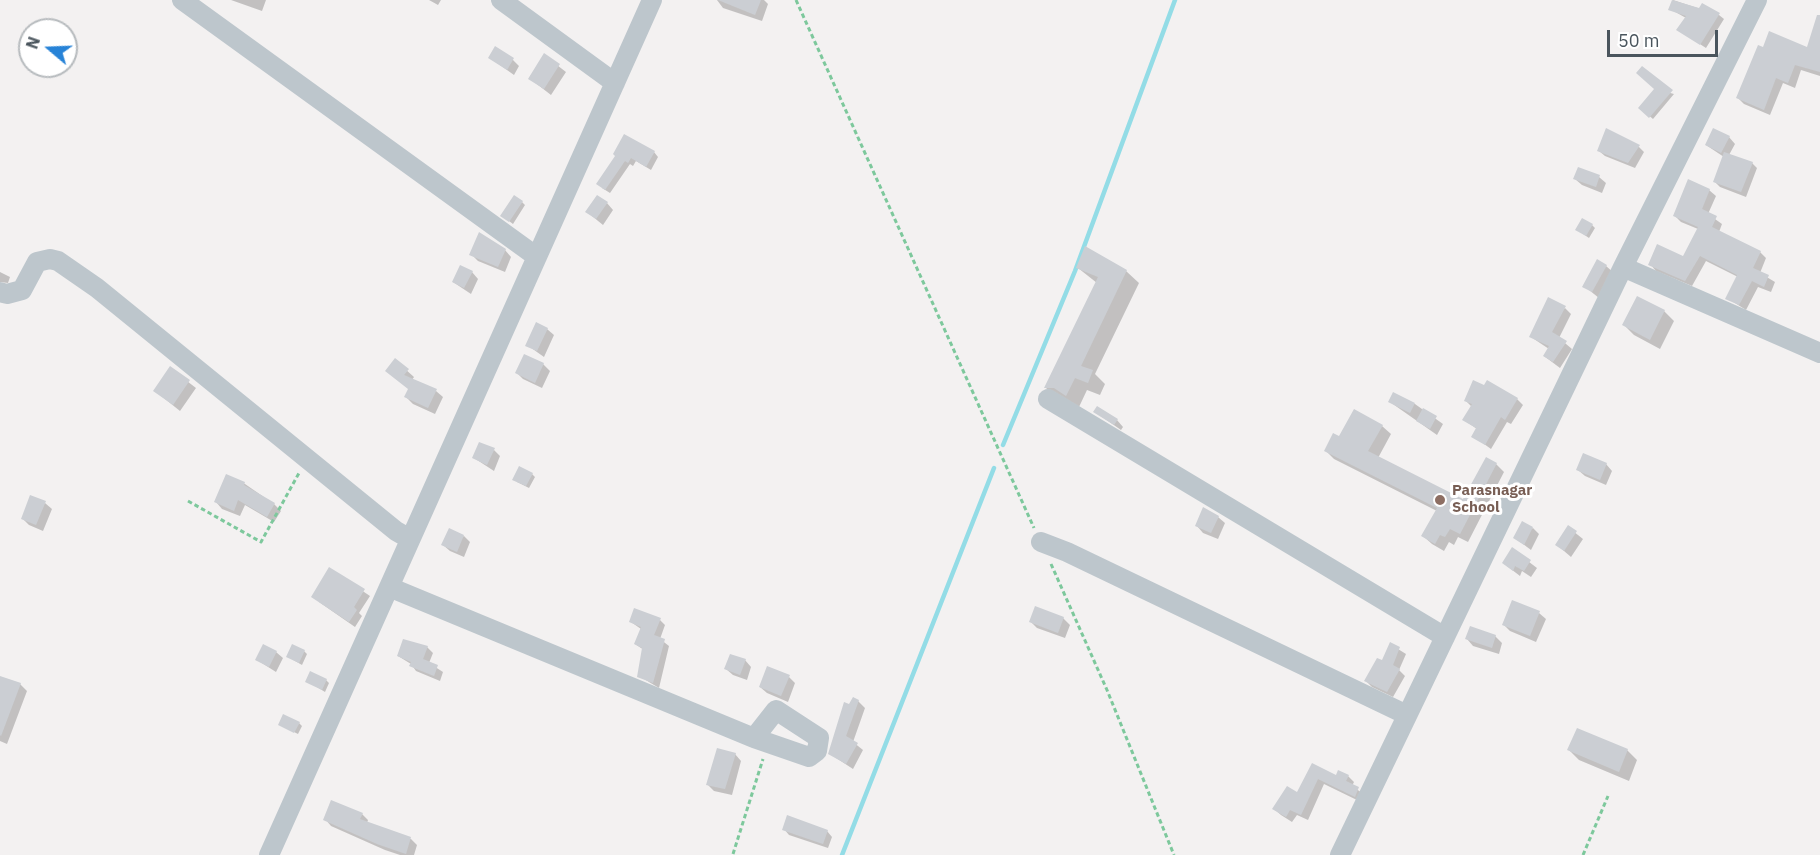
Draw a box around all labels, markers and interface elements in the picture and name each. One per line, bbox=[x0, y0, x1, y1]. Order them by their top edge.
north arrow bbox=[18, 18, 78, 78]
scale bar bbox=[1610, 18, 1721, 56]
text: 50 m bbox=[1618, 29, 1660, 52]
text: N bbox=[22, 34, 44, 52]
place label: Parasnagar School bbox=[1452, 482, 1532, 517]
marker: Parasnagar School bbox=[1433, 493, 1447, 507]

